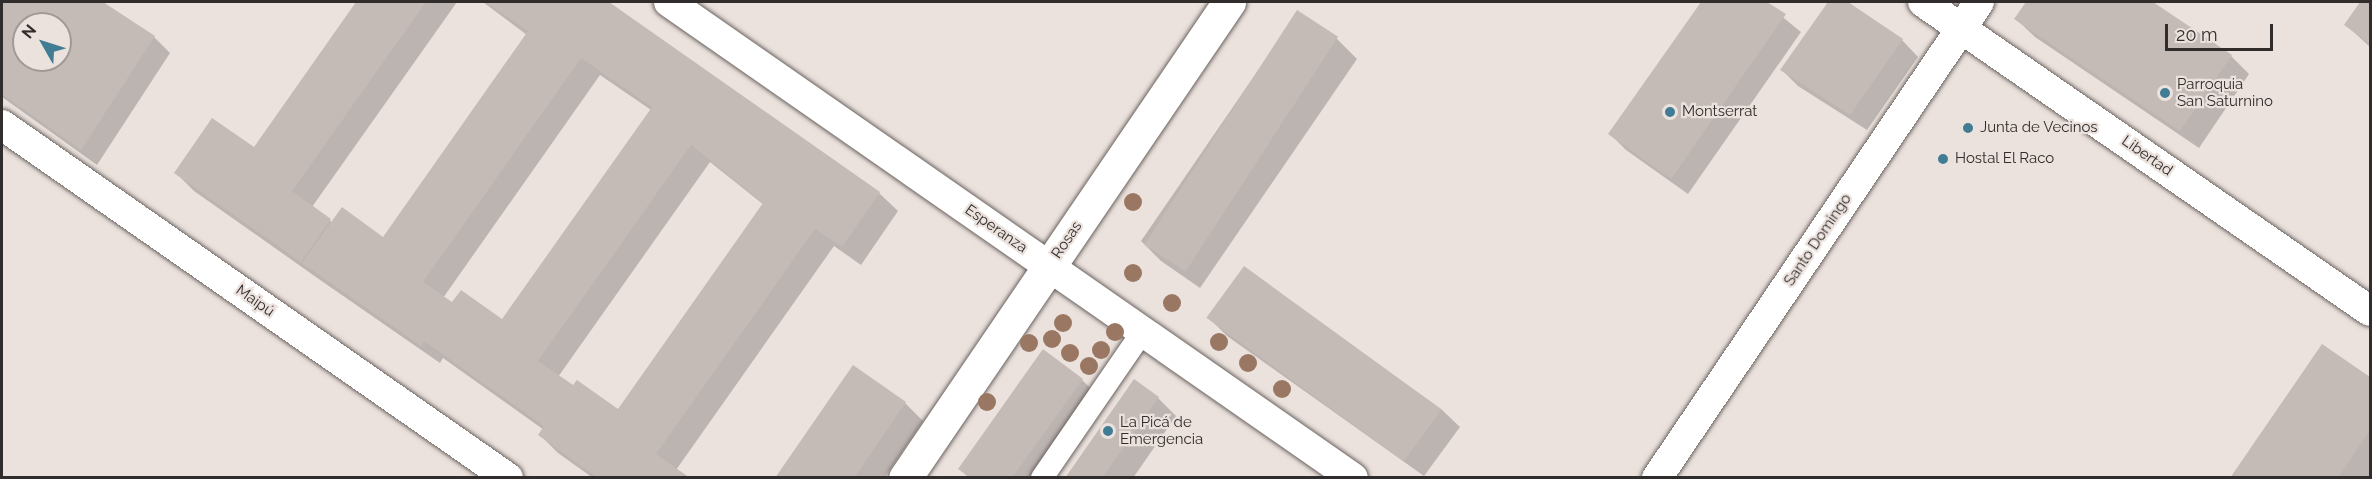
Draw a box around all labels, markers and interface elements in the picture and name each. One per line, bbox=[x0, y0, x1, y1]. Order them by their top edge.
north arrow bbox=[12, 12, 72, 72]
scale bar bbox=[2168, 12, 2276, 50]
text: N bbox=[18, 21, 40, 42]
text: 20 m bbox=[2176, 24, 2218, 45]
place label: Parroquia San Saturnino bbox=[2177, 75, 2273, 110]
marker: Parroquia San Saturnino bbox=[2158, 86, 2172, 100]
place label: Montserrat bbox=[1682, 103, 1757, 121]
marker: Montserrat bbox=[1663, 105, 1677, 119]
place label: Junta de Vecinos bbox=[1980, 119, 2098, 137]
marker: Junta de Vecinos bbox=[1961, 121, 1975, 135]
street label: Libertad bbox=[2118, 132, 2176, 180]
place label: Hostal El Raco bbox=[1955, 150, 2055, 168]
marker: Hostal El Raco bbox=[1936, 152, 1950, 166]
street label: Santo Domingo bbox=[1781, 191, 1855, 289]
street label: Esperanza bbox=[961, 201, 1031, 257]
street label: Rosas bbox=[1048, 218, 1086, 262]
street label: Maipú bbox=[232, 281, 278, 321]
place label: La Picá de Emergencia bbox=[1120, 413, 1203, 448]
marker: La Picá de Emergencia bbox=[1101, 424, 1115, 438]

